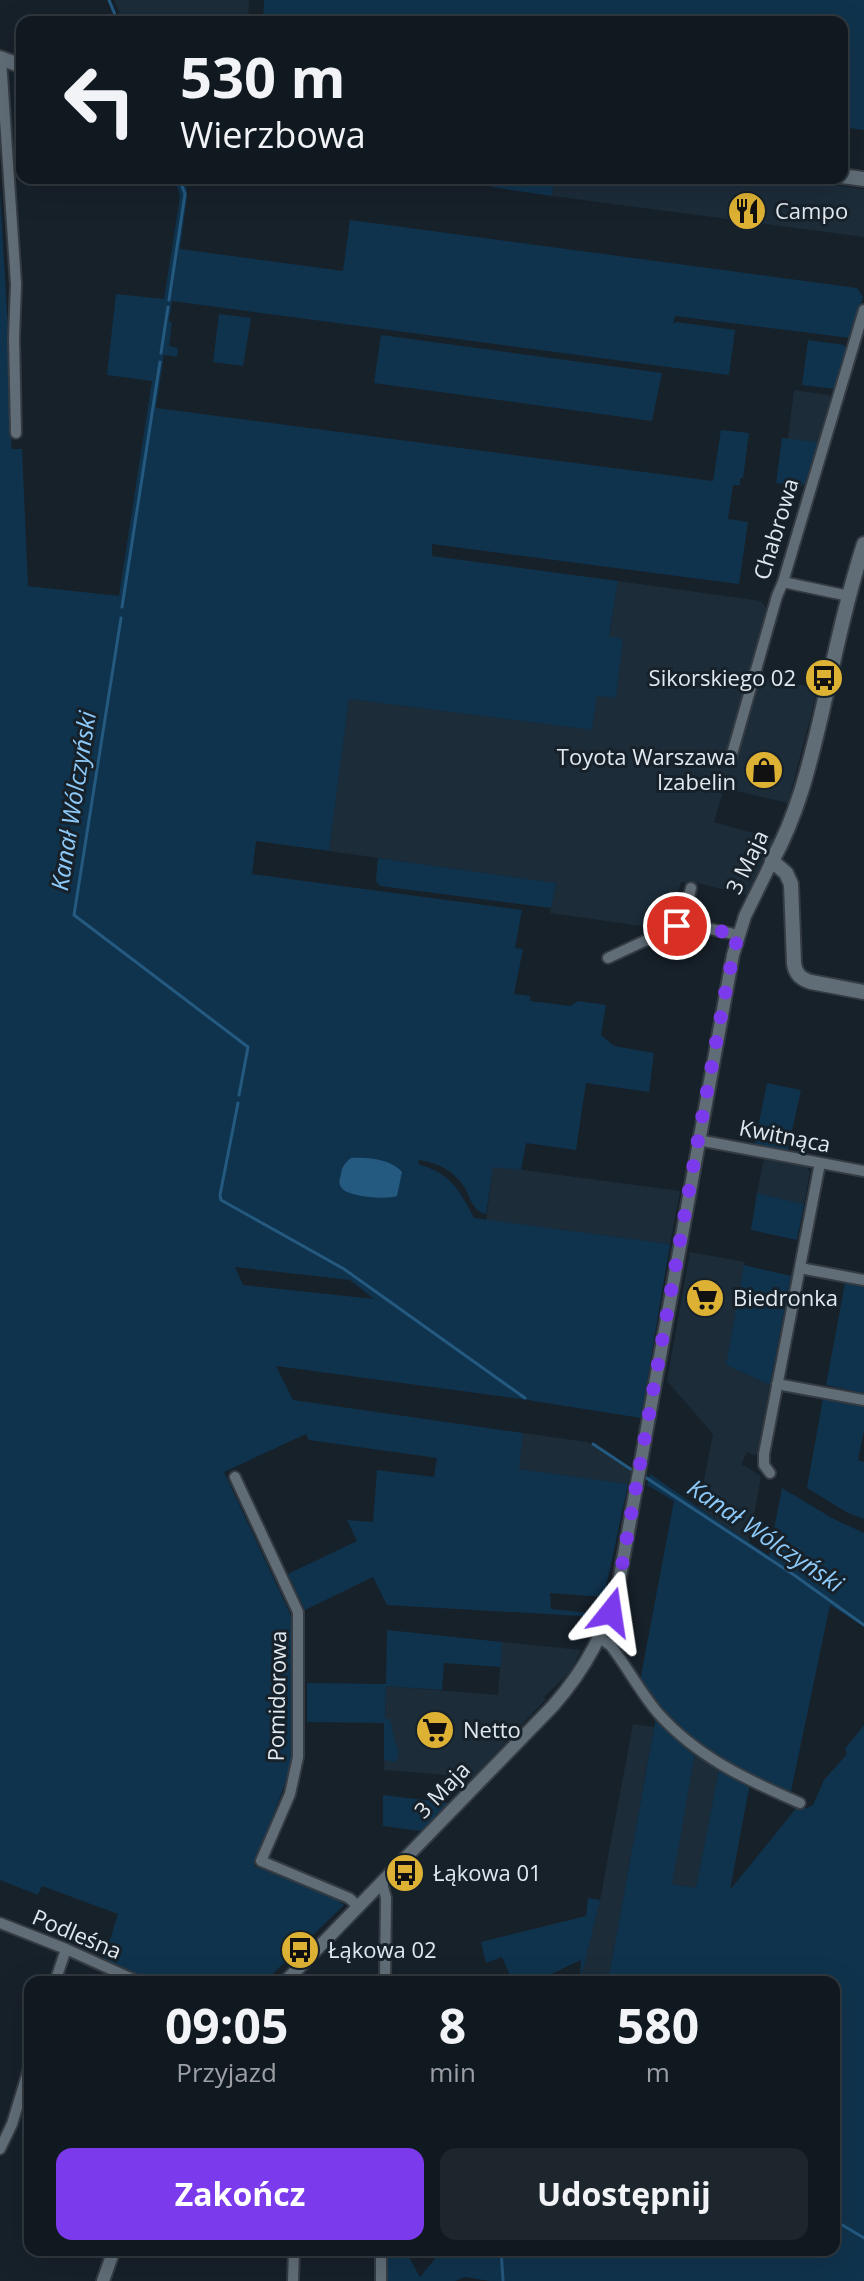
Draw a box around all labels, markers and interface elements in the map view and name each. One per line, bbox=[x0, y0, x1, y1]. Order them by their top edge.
text: 530 m bbox=[180, 38, 346, 114]
icon: left bbox=[48, 48, 152, 152]
text: Wierzbowa bbox=[180, 110, 366, 159]
restaurant icon: Campo bbox=[726, 190, 768, 232]
place label: Campo bbox=[775, 195, 848, 225]
street label: Chabrowa bbox=[745, 474, 805, 583]
bus stop icon: Sikorskiego 02 bbox=[803, 657, 845, 699]
place label: Sikorskiego 02 bbox=[649, 662, 796, 692]
water label: Kanał Wólczyński bbox=[42, 708, 103, 893]
place label: Toyota Warszawa Izabelin bbox=[557, 741, 736, 796]
shop icon: Toyota Warszawa Izabelin bbox=[743, 749, 785, 791]
street label: 3 Maja bbox=[718, 824, 775, 899]
pin bbox=[643, 892, 711, 960]
icon: arrive bbox=[655, 904, 699, 948]
street label: Kwitnąca bbox=[737, 1111, 833, 1159]
supermarket icon: Biedronka bbox=[684, 1277, 726, 1319]
place label: Biedronka bbox=[733, 1282, 838, 1312]
water label: Kanał Wólczyński bbox=[681, 1470, 851, 1600]
position arrow bbox=[569, 1570, 653, 1654]
street label: Pomidorowa bbox=[260, 1630, 292, 1762]
supermarket icon: Netto bbox=[414, 1709, 456, 1751]
place label: Netto bbox=[463, 1714, 521, 1744]
street label: 3 Maja bbox=[407, 1754, 476, 1824]
bus stop icon: Łąkowa 01 bbox=[384, 1852, 426, 1894]
place label: Łąkowa 01 bbox=[433, 1857, 542, 1887]
street label: Podleśna bbox=[28, 1901, 127, 1965]
bus stop icon: Łąkowa 02 bbox=[279, 1929, 321, 1971]
place label: Łąkowa 02 bbox=[328, 1934, 437, 1964]
text: 09:05 bbox=[165, 1993, 288, 2058]
text: 8 bbox=[439, 1993, 466, 2058]
text: 580 bbox=[617, 1993, 699, 2058]
text: Przyjazd bbox=[176, 2054, 277, 2090]
text: min bbox=[429, 2054, 476, 2090]
text: m bbox=[646, 2054, 670, 2090]
button: Zakończ bbox=[56, 2148, 424, 2240]
button: Udostępnij bbox=[440, 2148, 808, 2240]

